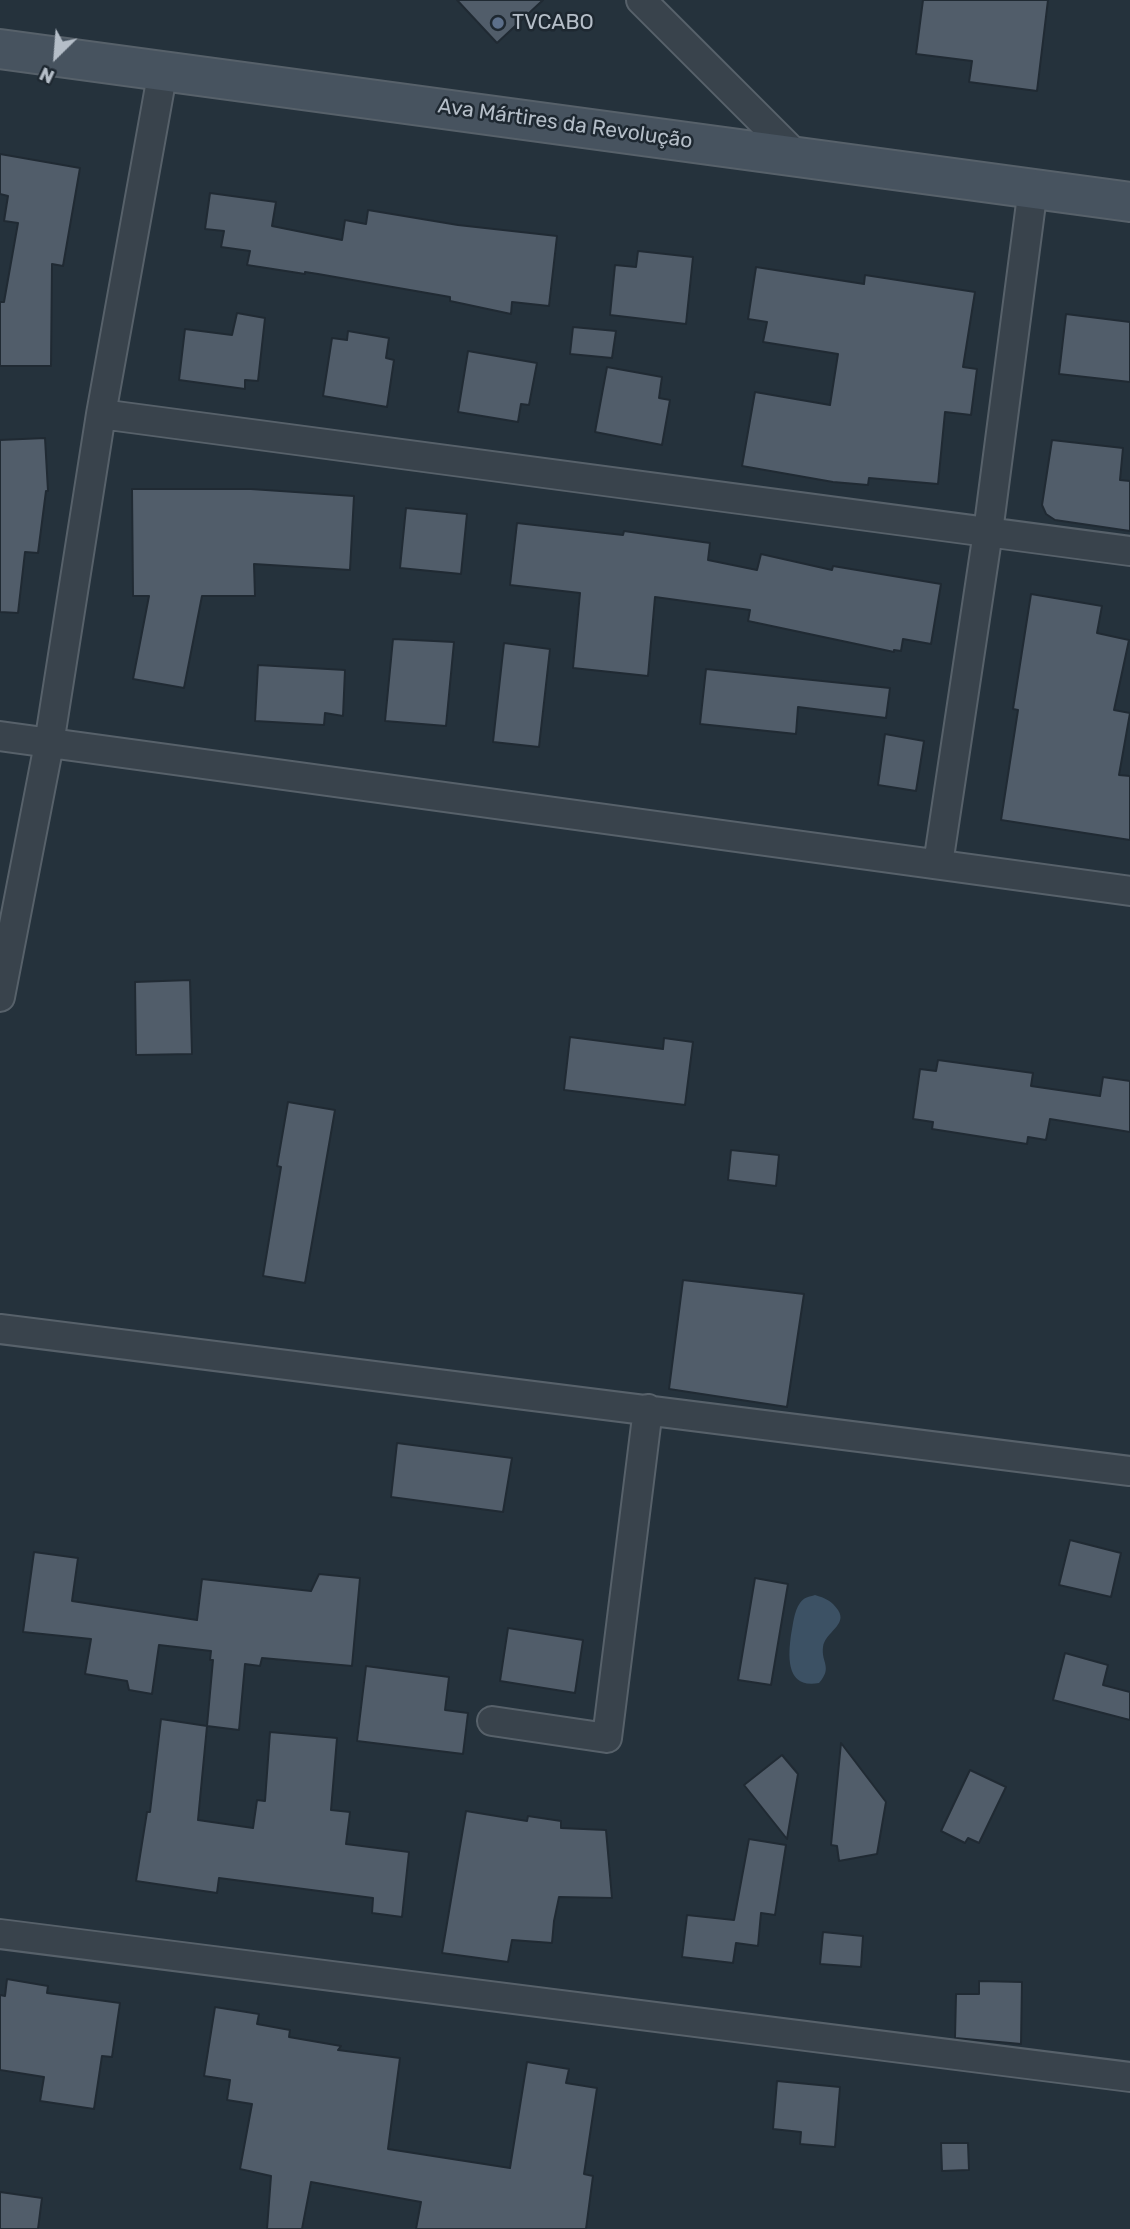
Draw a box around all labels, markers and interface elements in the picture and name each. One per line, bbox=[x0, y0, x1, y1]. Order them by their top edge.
place label: TVCABO bbox=[512, 10, 594, 36]
marker: TVCABO bbox=[490, 15, 506, 31]
north arrow bbox=[21, 21, 91, 91]
text: N bbox=[36, 62, 58, 89]
street label: Ava Mártires da Revolução bbox=[436, 94, 694, 154]

